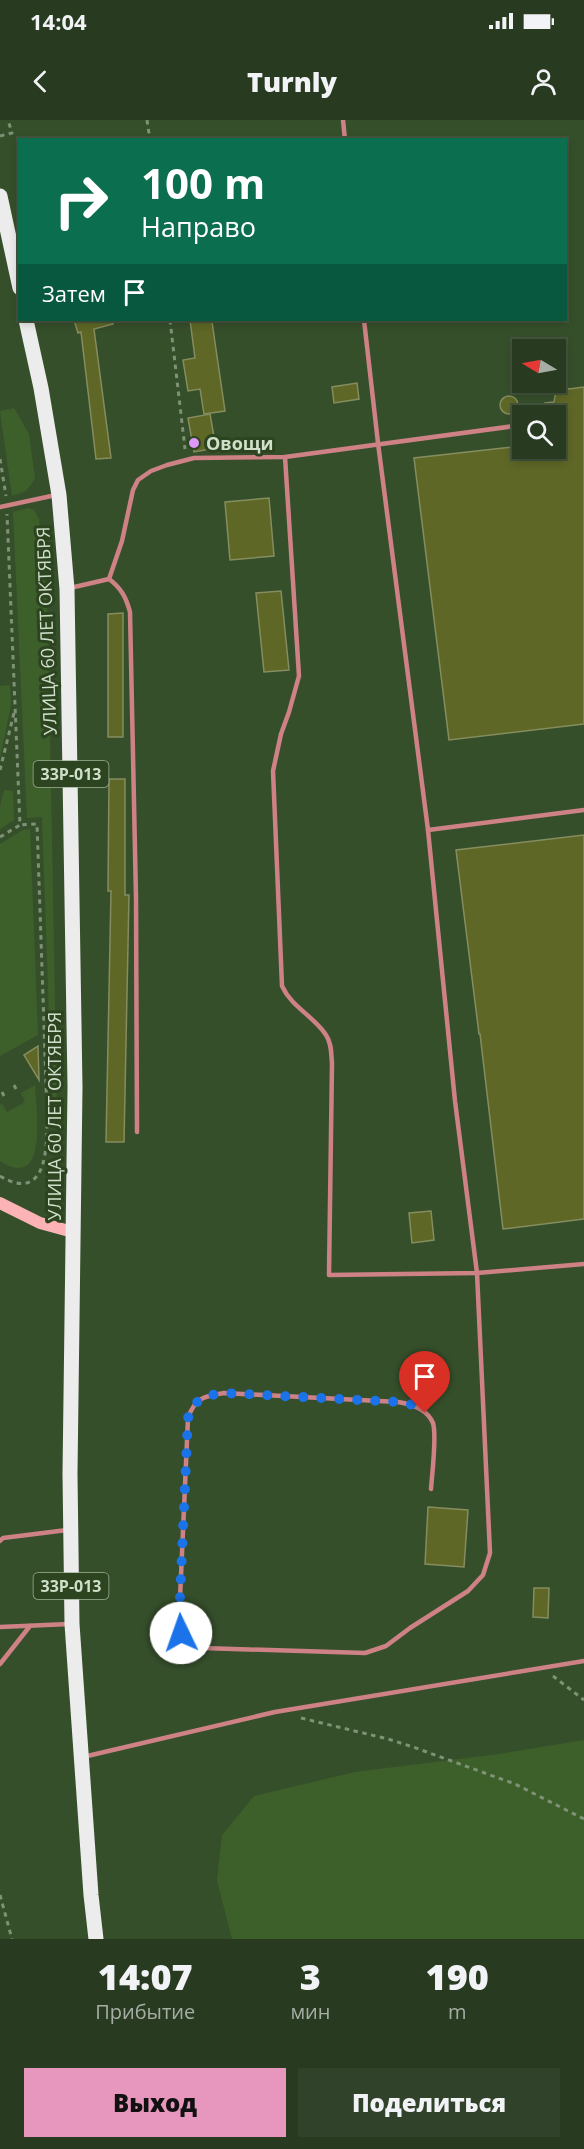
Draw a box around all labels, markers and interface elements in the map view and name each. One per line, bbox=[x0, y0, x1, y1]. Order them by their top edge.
text: 14:04 bbox=[30, 6, 87, 36]
text: Turnly bbox=[247, 63, 337, 100]
icon: back bbox=[24, 65, 57, 98]
icon: person bbox=[527, 65, 560, 98]
text: 100 m bbox=[141, 154, 265, 211]
icon: right bbox=[42, 162, 120, 240]
text: Направо bbox=[141, 208, 256, 245]
icon: arrive bbox=[118, 276, 151, 309]
text: Затем bbox=[42, 278, 106, 308]
north arrow bbox=[512, 339, 566, 393]
map controls bbox=[512, 339, 566, 459]
button: search bbox=[512, 405, 566, 459]
place label: Овощи bbox=[206, 431, 273, 455]
marker: Овощи bbox=[187, 436, 201, 450]
street label: УЛИЦА 60 ЛЕТ ОКТЯБРЯ bbox=[30, 526, 62, 736]
road number: 33Р-013 bbox=[34, 761, 109, 787]
street label: УЛИЦА 60 ЛЕТ ОКТЯБРЯ bbox=[42, 1012, 66, 1220]
pin bbox=[399, 1351, 450, 1413]
icon: arrive bbox=[408, 1360, 441, 1393]
road number: 33Р-013 bbox=[34, 1573, 109, 1599]
position arrow bbox=[149, 1601, 213, 1665]
text: 14:07 bbox=[98, 1952, 193, 2001]
text: 3 bbox=[300, 1952, 321, 2001]
text: 190 bbox=[426, 1952, 489, 2001]
text: Прибытие bbox=[95, 1998, 195, 2025]
text: мин bbox=[290, 1998, 330, 2025]
text: m bbox=[448, 1998, 466, 2025]
button: Выход bbox=[24, 2068, 286, 2137]
button: Поделиться bbox=[298, 2068, 560, 2137]

